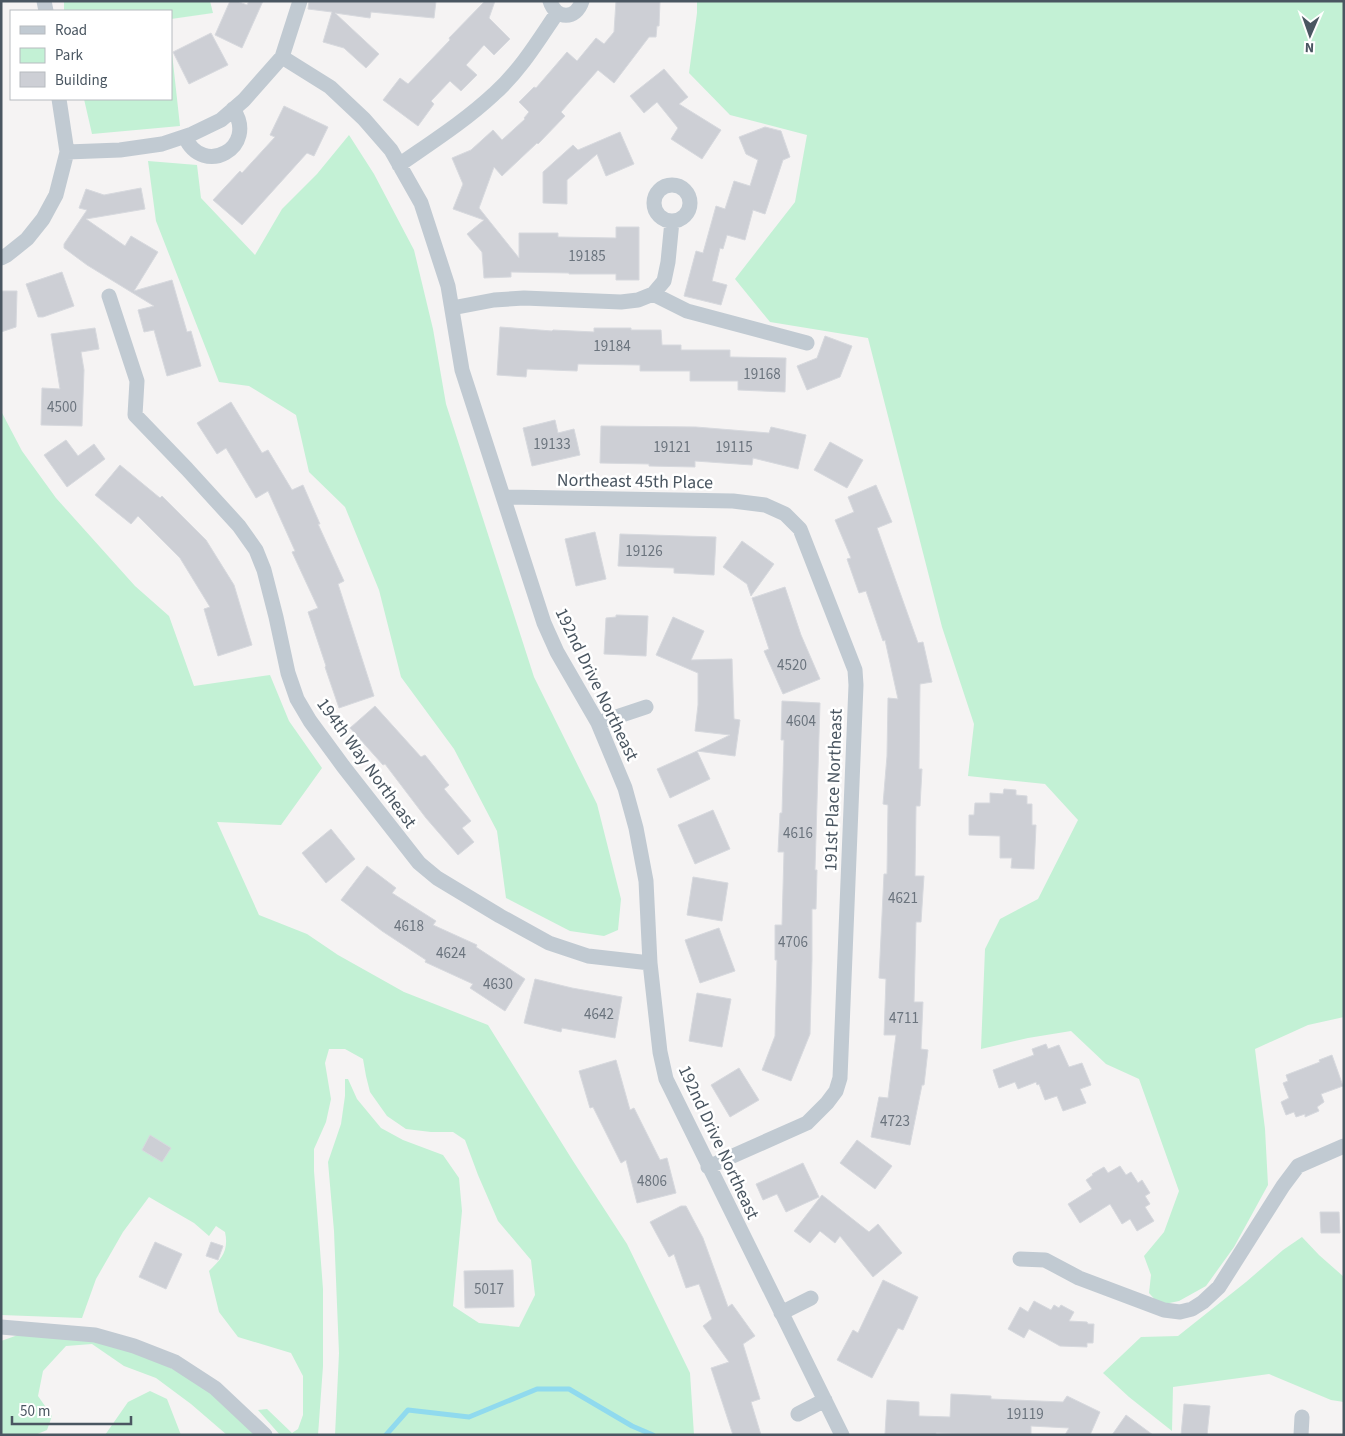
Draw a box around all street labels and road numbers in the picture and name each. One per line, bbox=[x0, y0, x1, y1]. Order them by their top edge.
street label: Northeast 45th Place bbox=[557, 468, 713, 495]
street label: 192nd Drive Northeast bbox=[549, 603, 644, 765]
street label: 194th Way Northeast bbox=[311, 693, 422, 834]
street label: 191st Place Northeast bbox=[818, 708, 849, 872]
street label: 192nd Drive Northeast bbox=[672, 1061, 765, 1223]

